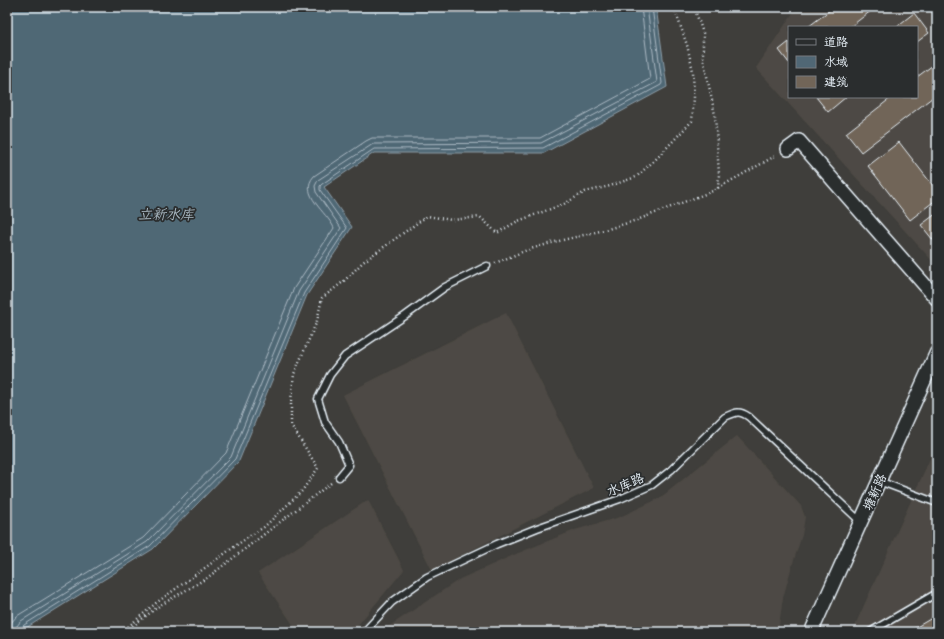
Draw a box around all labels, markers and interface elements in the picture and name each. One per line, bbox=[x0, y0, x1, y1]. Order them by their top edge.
legend bbox=[788, 26, 918, 98]
text: 道路 bbox=[824, 35, 848, 49]
text: 水域 bbox=[824, 55, 848, 69]
text: 建筑 bbox=[824, 75, 848, 89]
water label: 立新水库 bbox=[138, 206, 195, 223]
street label: 水库路 bbox=[604, 470, 646, 499]
street label: 塘新路 bbox=[860, 471, 889, 513]

